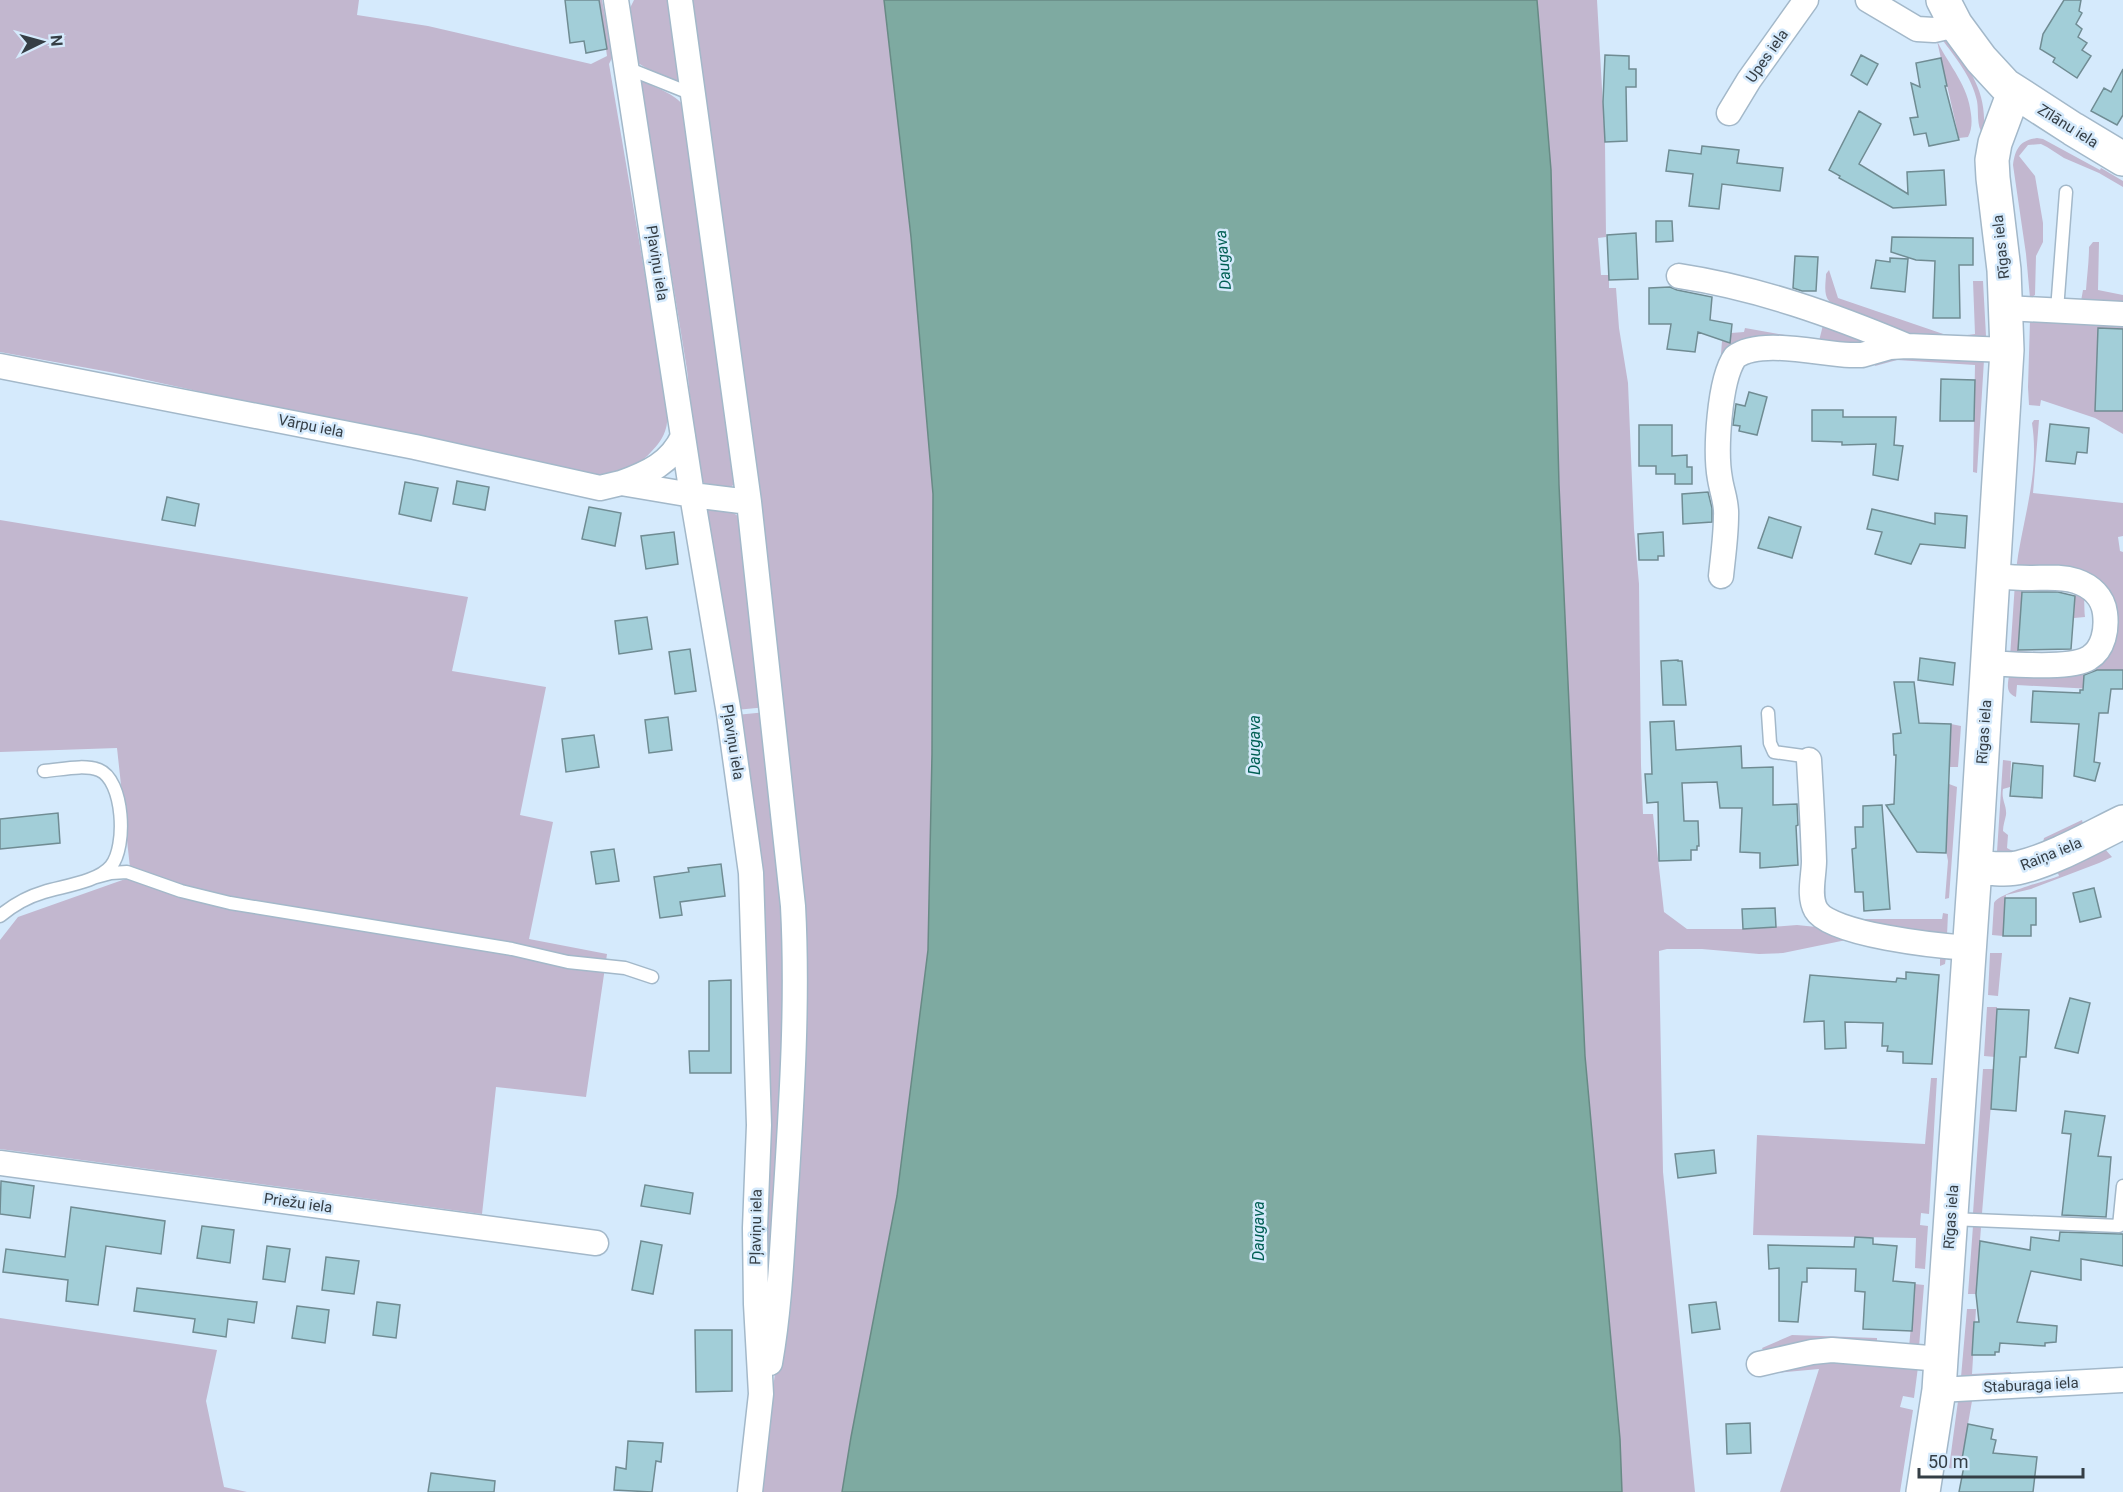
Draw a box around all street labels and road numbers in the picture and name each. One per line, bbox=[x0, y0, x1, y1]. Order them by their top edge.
street label: Upes iela bbox=[1742, 26, 1792, 86]
street label: Zīlānu iela bbox=[2034, 100, 2102, 152]
street label: Rīgas iela bbox=[1989, 214, 2013, 280]
street label: Pļaviņu iela bbox=[642, 224, 672, 302]
street label: Vārpu iela bbox=[277, 411, 345, 441]
street label: Rīgas iela bbox=[1973, 699, 1995, 765]
street label: Pļaviņu iela bbox=[718, 703, 748, 781]
street label: Raiņa iela bbox=[2018, 834, 2084, 874]
street label: Rīgas iela bbox=[1940, 1184, 1962, 1250]
street label: Priežu iela bbox=[263, 1189, 333, 1217]
street label: Pļaviņu iela bbox=[746, 1189, 766, 1265]
street label: Staburaga iela bbox=[1983, 1374, 2079, 1396]

